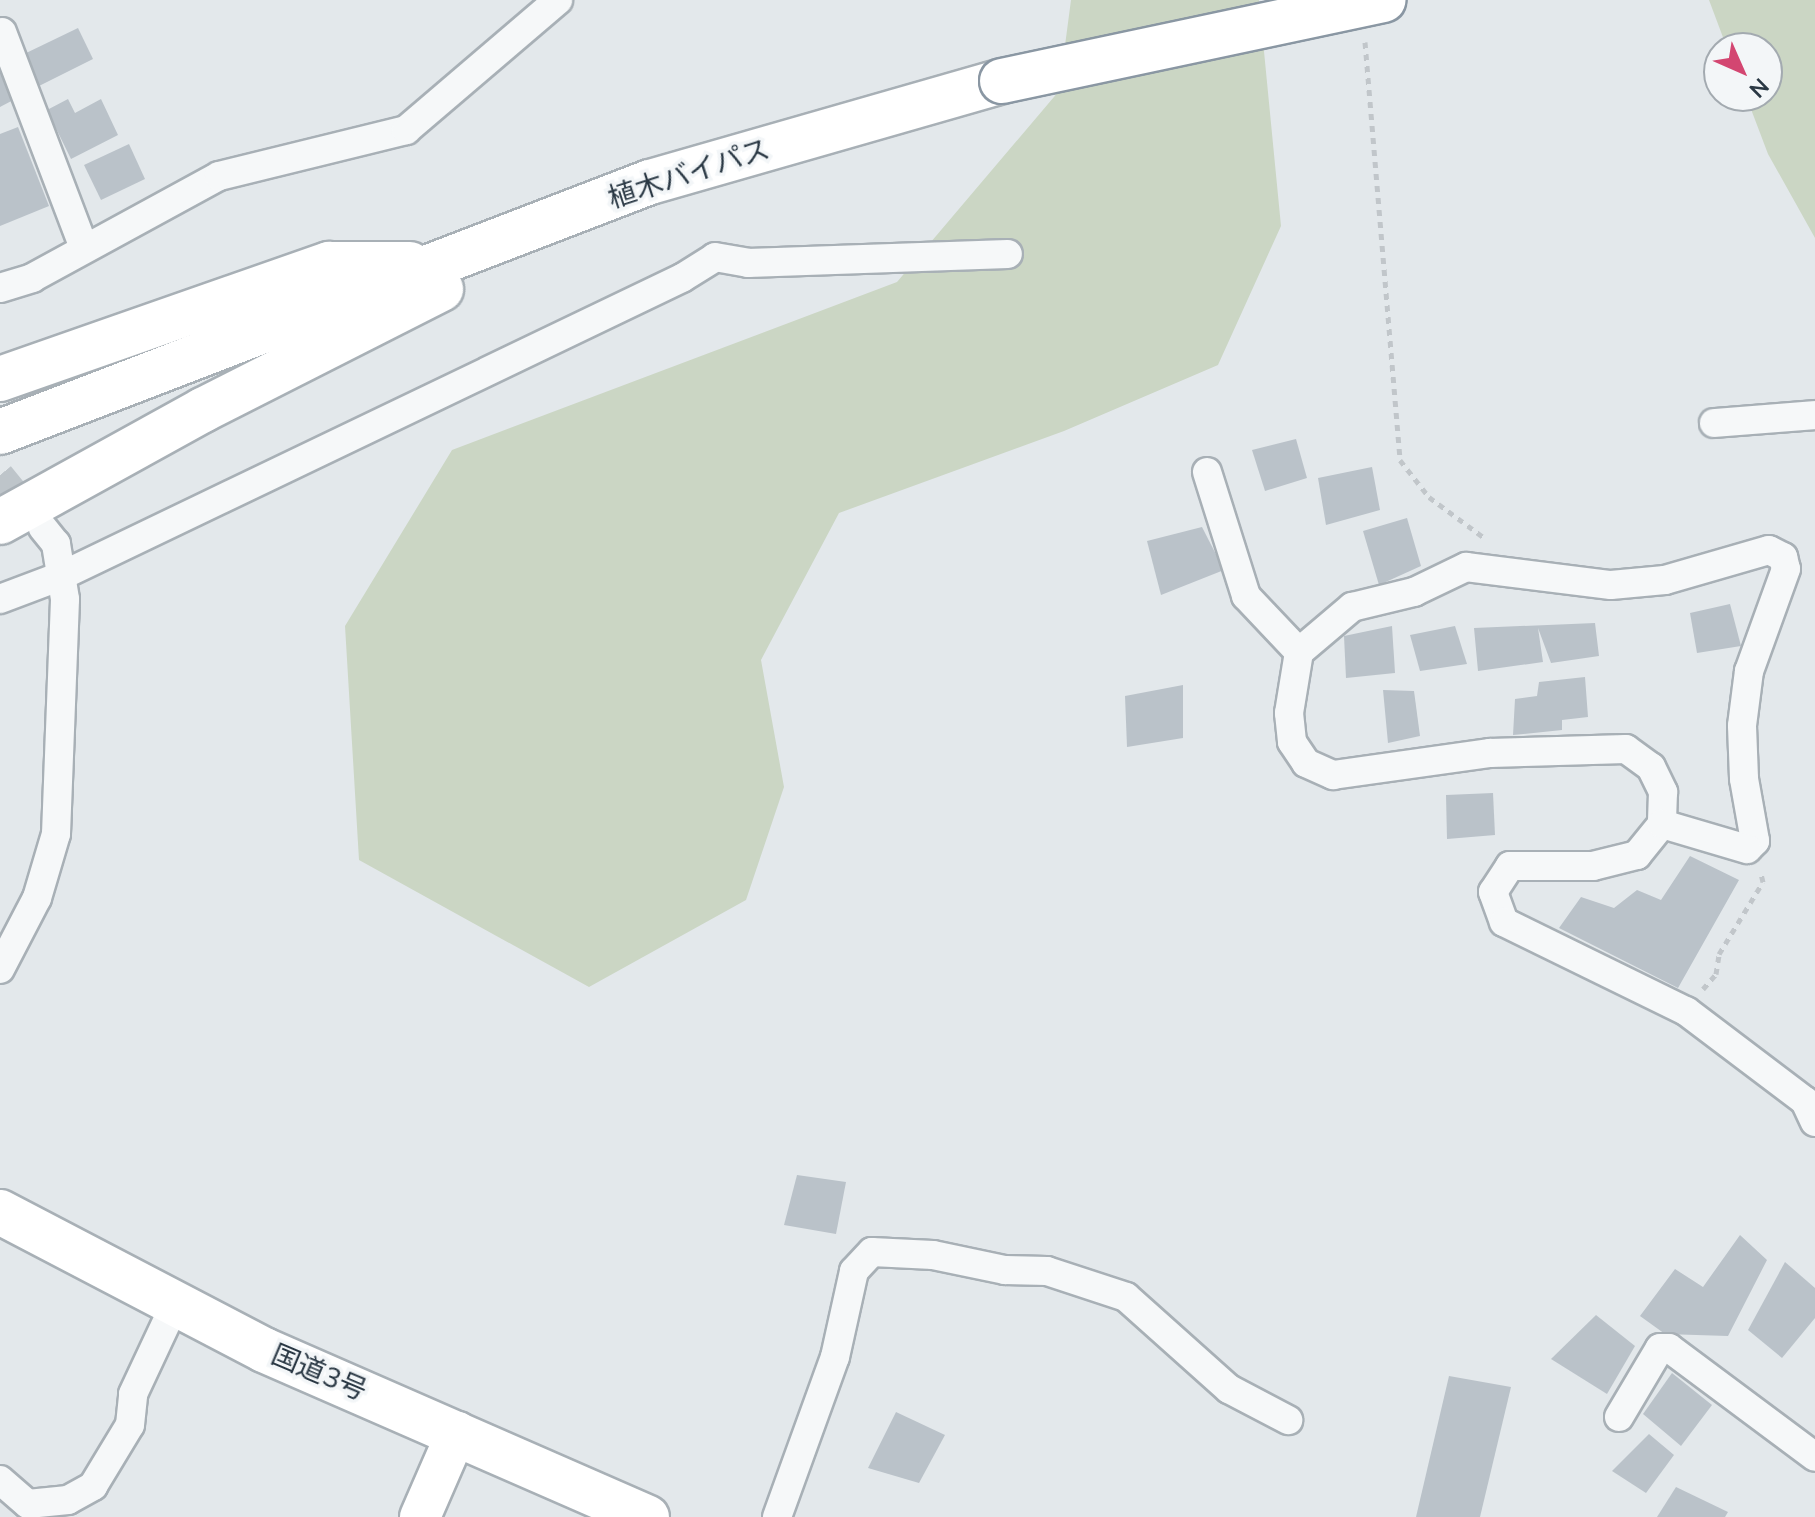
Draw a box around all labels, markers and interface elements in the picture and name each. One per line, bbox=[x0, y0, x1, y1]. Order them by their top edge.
north arrow bbox=[1703, 32, 1783, 112]
text: N bbox=[1742, 71, 1775, 104]
street label: 植木バイパス bbox=[604, 132, 774, 216]
street label: 国道3号 bbox=[266, 1338, 372, 1408]

